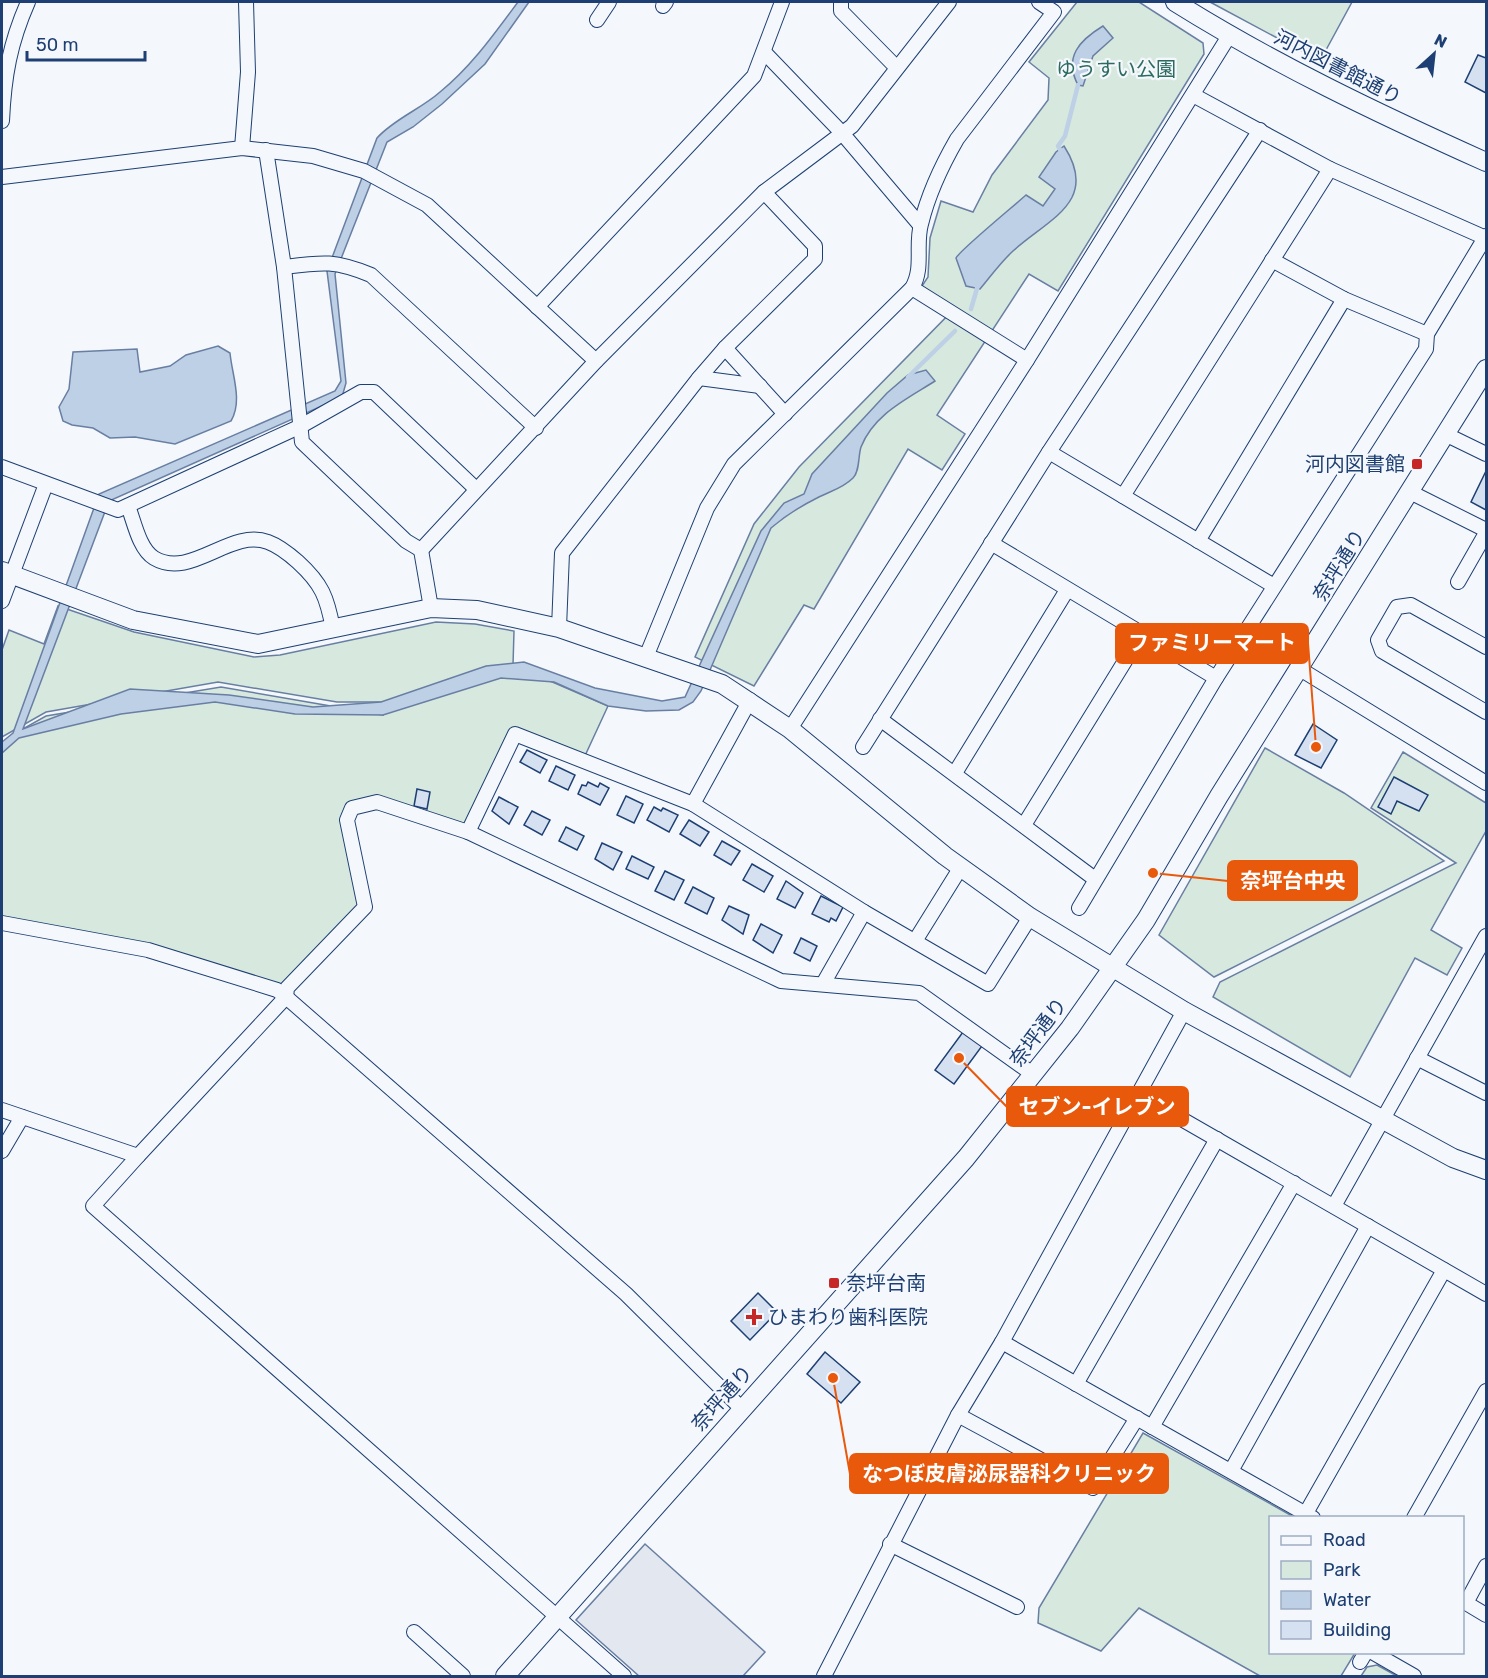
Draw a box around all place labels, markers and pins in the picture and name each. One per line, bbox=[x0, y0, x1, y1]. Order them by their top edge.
place label: 河内図書館 bbox=[1305, 452, 1405, 476]
marker: 河内図書館 bbox=[1410, 457, 1424, 471]
callout: ファミリーマート bbox=[1116, 624, 1308, 663]
callout: 奈坪台中央 bbox=[1228, 861, 1357, 900]
callout: セブン-イレブン bbox=[1007, 1087, 1188, 1126]
place label: 奈坪台南 bbox=[846, 1271, 926, 1295]
marker: 奈坪台南 bbox=[827, 1276, 841, 1290]
place label: ひまわり歯科医院 bbox=[768, 1305, 928, 1329]
marker: ひまわり歯科医院 bbox=[745, 1308, 763, 1326]
callout: なつぼ皮膚泌尿器科クリニック bbox=[850, 1454, 1168, 1493]

